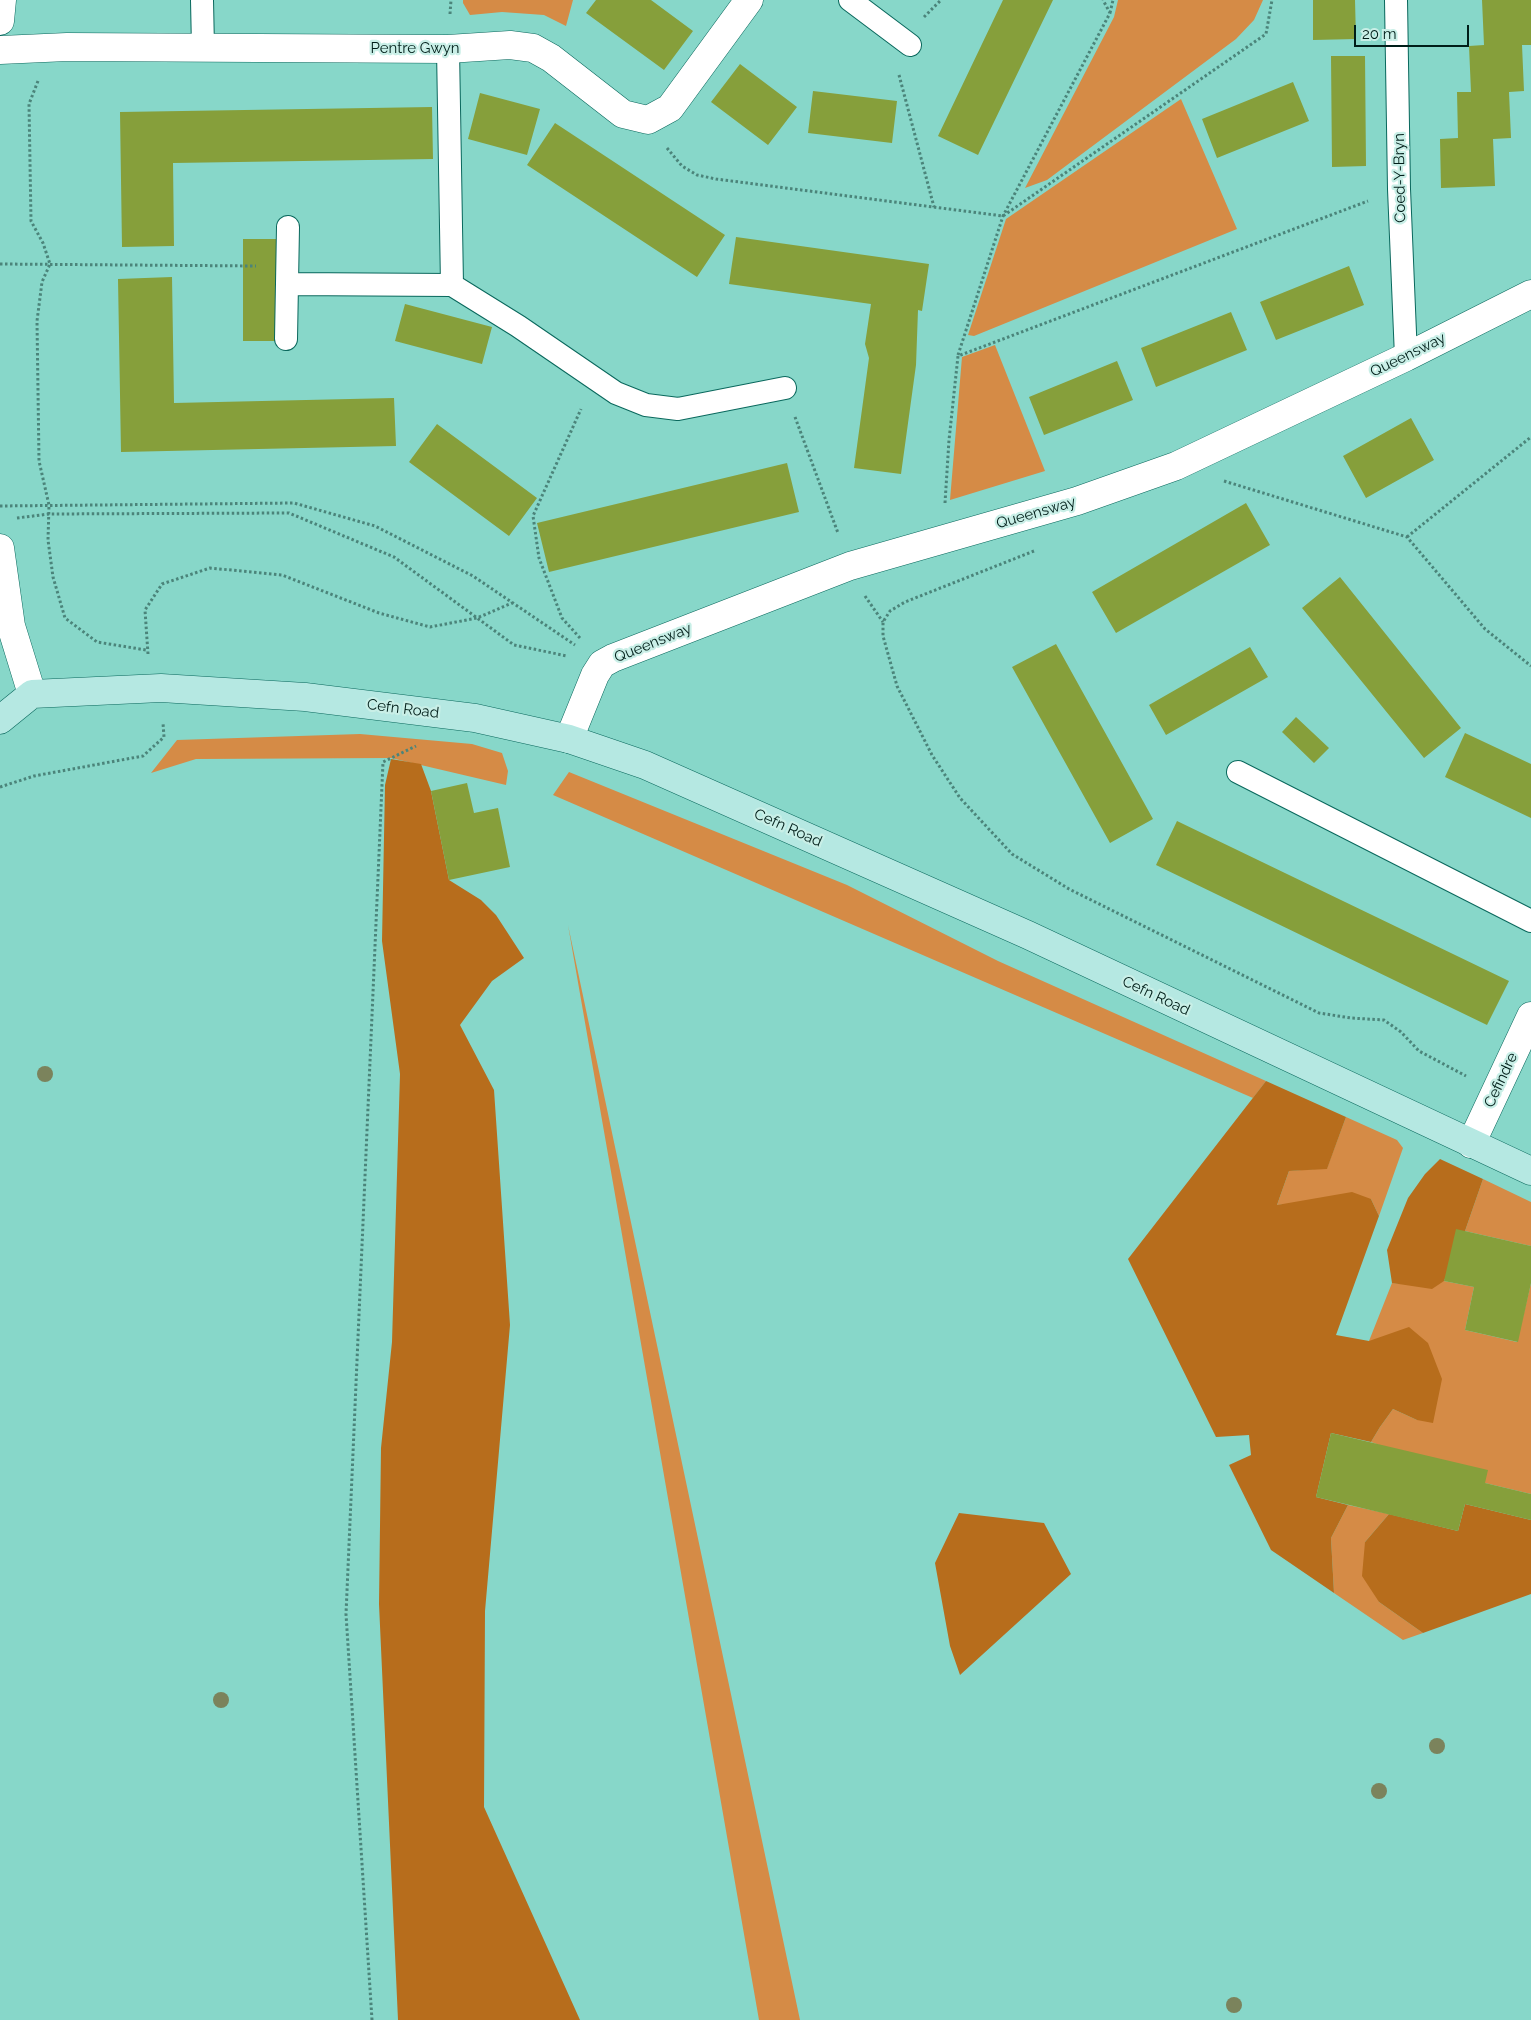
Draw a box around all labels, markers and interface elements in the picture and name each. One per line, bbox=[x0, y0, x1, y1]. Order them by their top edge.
scale bar bbox=[1356, 15, 1471, 47]
text: 20 m bbox=[1362, 25, 1397, 43]
street label: Pentre Gwyn bbox=[370, 39, 460, 57]
street label: Coed-Y-Bryn bbox=[1390, 133, 1410, 223]
street label: Queensway bbox=[1367, 329, 1449, 381]
street label: Queensway bbox=[994, 493, 1078, 533]
street label: Queensway bbox=[612, 619, 694, 667]
street label: Cefn Road bbox=[366, 696, 440, 722]
street label: Cefn Road bbox=[751, 805, 825, 851]
street label: Cefn Road bbox=[1119, 973, 1193, 1019]
street label: Cefindre bbox=[1480, 1050, 1522, 1110]

